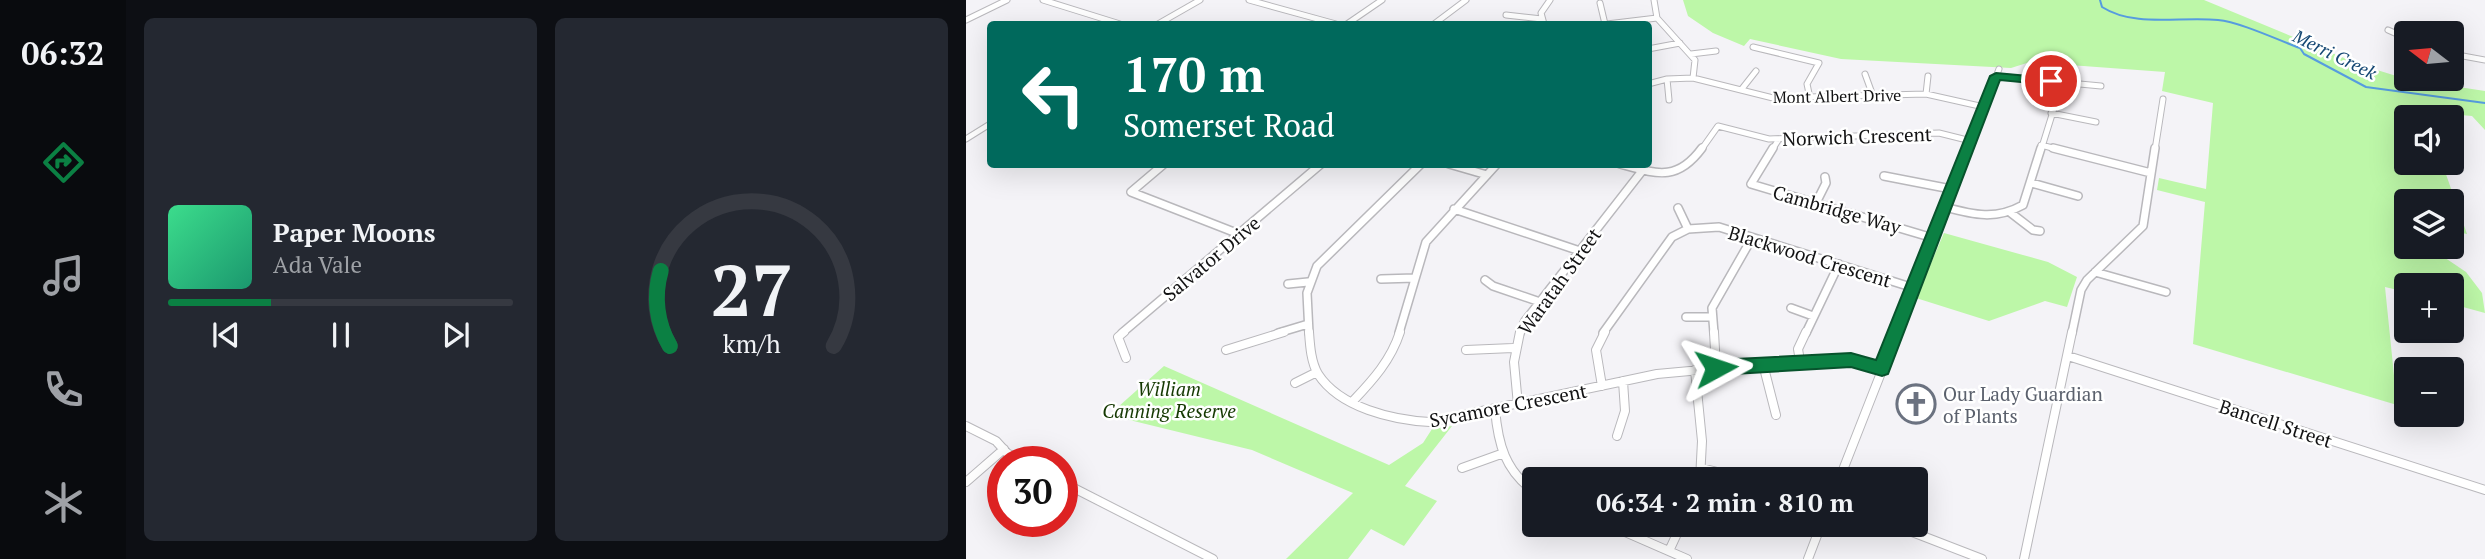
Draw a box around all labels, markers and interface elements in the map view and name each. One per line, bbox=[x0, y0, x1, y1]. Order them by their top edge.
north arrow bbox=[2394, 21, 2464, 91]
map controls bbox=[2394, 21, 2464, 427]
water label: Merri Creek bbox=[2288, 23, 2381, 85]
text: 06:32 bbox=[21, 32, 105, 74]
text: 170 m bbox=[1123, 41, 1265, 106]
icon: left bbox=[1008, 49, 1099, 140]
pin bbox=[2021, 51, 2081, 111]
icon: arrive bbox=[2032, 62, 2070, 100]
street label: Mont Albert Drive bbox=[1773, 84, 1901, 108]
text: Somerset Road bbox=[1123, 104, 1335, 146]
button: sound bbox=[2394, 105, 2464, 175]
street label: Norwich Crescent bbox=[1782, 121, 1932, 151]
icon: directions bbox=[39, 138, 88, 187]
street label: Cambridge Way bbox=[1770, 179, 1904, 239]
button: layers bbox=[2394, 189, 2464, 259]
street label: Salvator Drive bbox=[1157, 210, 1265, 306]
text: Paper Moons bbox=[273, 215, 436, 249]
street label: Blackwood Crescent bbox=[1725, 219, 1895, 293]
street label: Waratah Street bbox=[1512, 223, 1606, 339]
text: 27 bbox=[710, 240, 793, 337]
text: Ada Vale bbox=[273, 249, 362, 280]
icon: music bbox=[39, 251, 88, 300]
button: + bbox=[2394, 273, 2464, 343]
icon: previous bbox=[207, 316, 245, 354]
icon: pause bbox=[322, 316, 360, 354]
icon: next bbox=[437, 316, 475, 354]
text: km/h bbox=[723, 326, 781, 359]
position arrow bbox=[1679, 331, 1753, 405]
button: − bbox=[2394, 357, 2464, 427]
icon: phone bbox=[39, 365, 88, 414]
park label: William Canning Reserve bbox=[1102, 376, 1236, 423]
street label: Sycamore Crescent bbox=[1427, 377, 1589, 433]
place label: Our Lady Guardian of Plants bbox=[1943, 381, 2103, 428]
church icon: Our Lady Guardian of Plants bbox=[1895, 383, 1937, 425]
street label: Bancell Street bbox=[2216, 393, 2336, 453]
speed limit sign: 30 bbox=[987, 446, 1078, 537]
icon: climate bbox=[39, 478, 88, 527]
text: 06:34 · 2 min · 810 m bbox=[1596, 485, 1854, 519]

